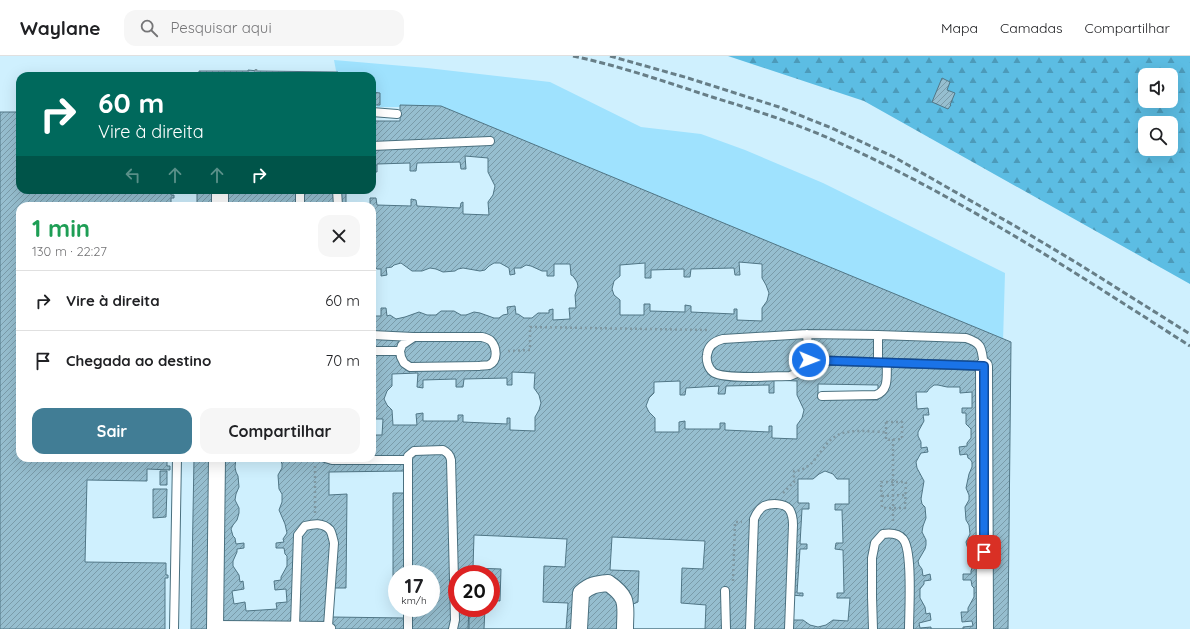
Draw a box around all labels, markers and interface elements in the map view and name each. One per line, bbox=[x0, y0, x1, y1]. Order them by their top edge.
search box bbox=[124, 10, 404, 46]
text: Waylane bbox=[20, 16, 100, 40]
icon: search bbox=[138, 17, 160, 39]
text: Pesquisar aqui bbox=[170, 18, 272, 37]
text: Mapa bbox=[941, 19, 978, 37]
text: Camadas bbox=[1000, 19, 1062, 37]
text: Compartilhar bbox=[1084, 19, 1170, 37]
map controls bbox=[1138, 68, 1178, 156]
button: sound bbox=[1138, 68, 1178, 108]
text: 60 m bbox=[98, 85, 164, 120]
icon: right bbox=[32, 88, 84, 140]
button: search bbox=[1138, 116, 1178, 156]
text: Vire à direita bbox=[98, 120, 204, 143]
icon: left bbox=[122, 164, 144, 186]
icon: ahead bbox=[164, 164, 186, 186]
icon: ahead bbox=[206, 164, 228, 186]
icon: right bbox=[248, 164, 270, 186]
text: 1 min bbox=[32, 213, 90, 243]
button: close bbox=[318, 215, 360, 257]
text: 130 m · 22:27 bbox=[32, 243, 107, 259]
icon: right bbox=[32, 290, 54, 312]
text: Vire à direita bbox=[66, 291, 160, 310]
text: 60 m bbox=[325, 291, 360, 310]
position arrow bbox=[788, 339, 830, 381]
icon: arrive bbox=[32, 350, 54, 372]
text: Chegada ao destino bbox=[66, 351, 211, 370]
text: 70 m bbox=[326, 351, 360, 370]
button: Sair bbox=[32, 408, 192, 454]
button: Compartilhar bbox=[200, 408, 360, 454]
pin bbox=[967, 535, 1001, 569]
icon: arrive bbox=[973, 541, 995, 563]
speed limit sign: 20 bbox=[448, 565, 500, 617]
text: 17 bbox=[405, 573, 423, 598]
text: km/h bbox=[401, 594, 427, 607]

